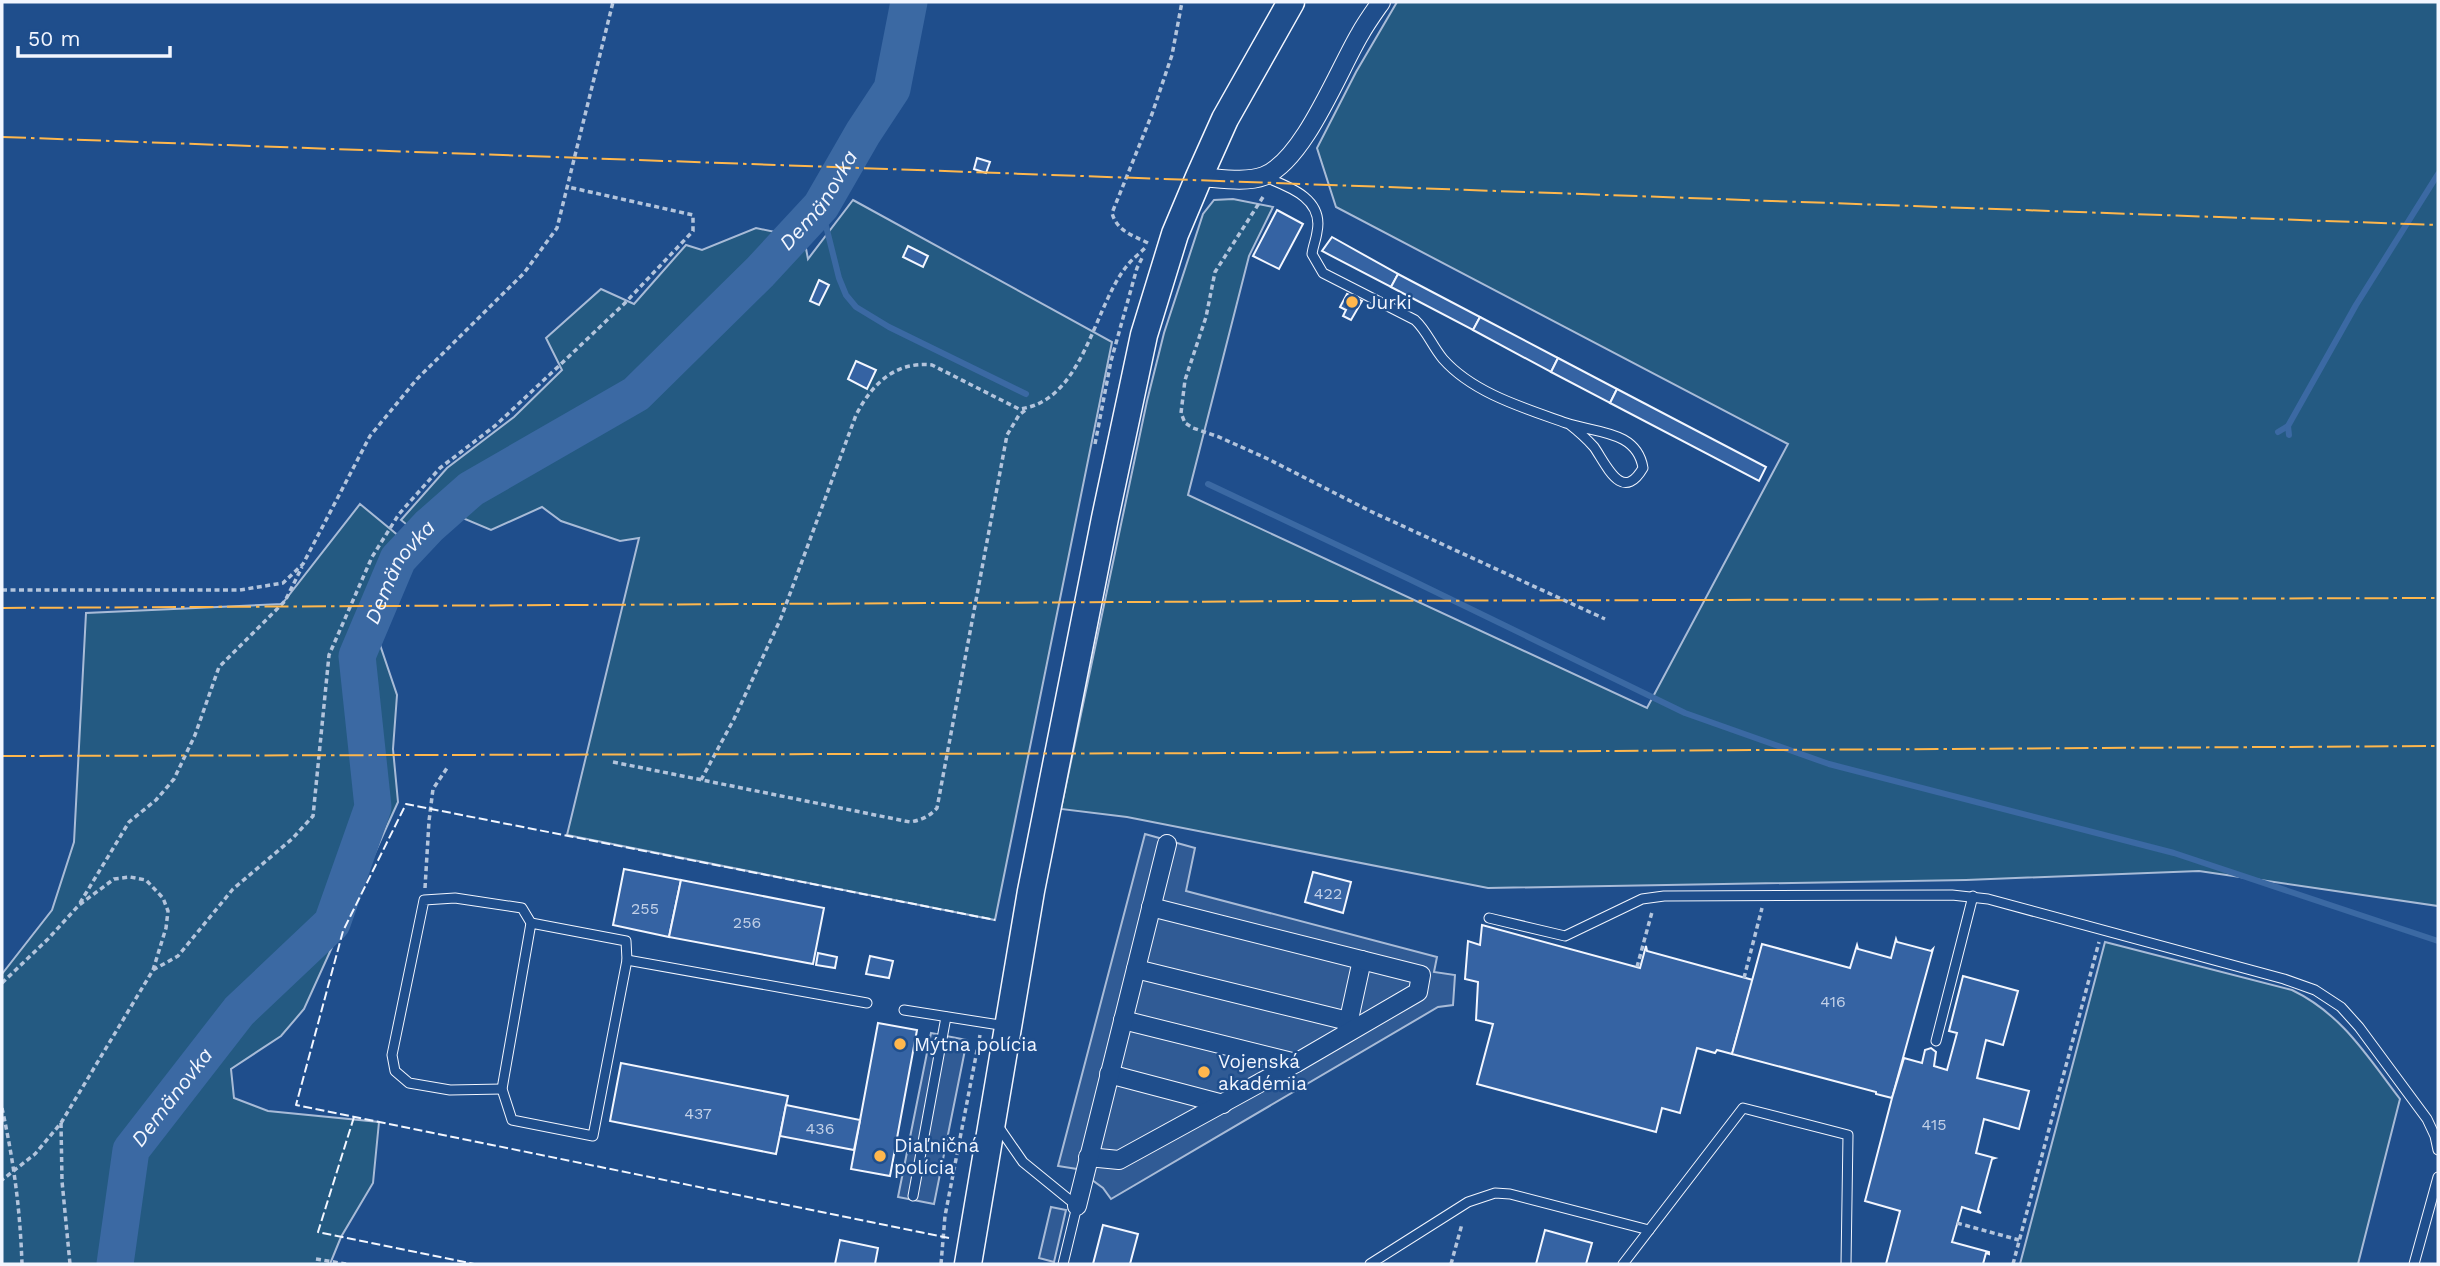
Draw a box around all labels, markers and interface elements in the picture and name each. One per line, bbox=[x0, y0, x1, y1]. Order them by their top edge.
scale bar bbox=[18, 14, 170, 58]
text: 50 m bbox=[28, 26, 80, 51]
water label: Demänovka bbox=[774, 146, 862, 255]
place label: Jurki bbox=[1366, 291, 1412, 314]
marker: Jurki bbox=[1344, 294, 1360, 310]
water label: Demänovka bbox=[359, 515, 440, 628]
house number: 422 bbox=[1314, 884, 1342, 903]
house number: 255 bbox=[631, 899, 659, 918]
house number: 256 bbox=[733, 913, 761, 932]
house number: 416 bbox=[1820, 992, 1846, 1011]
place label: Mýtna polícia bbox=[914, 1033, 1037, 1056]
marker: Mýtna polícia bbox=[892, 1036, 908, 1052]
water label: Demänovka bbox=[126, 1043, 218, 1151]
place label: Vojenská akadémia bbox=[1218, 1050, 1307, 1095]
marker: Vojenská akadémia bbox=[1196, 1064, 1212, 1080]
house number: 437 bbox=[684, 1104, 712, 1123]
house number: 415 bbox=[1921, 1115, 1947, 1134]
house number: 436 bbox=[806, 1119, 834, 1138]
place label: Diaľničná polícia bbox=[894, 1134, 980, 1179]
marker: Diaľničná polícia bbox=[872, 1148, 888, 1164]

